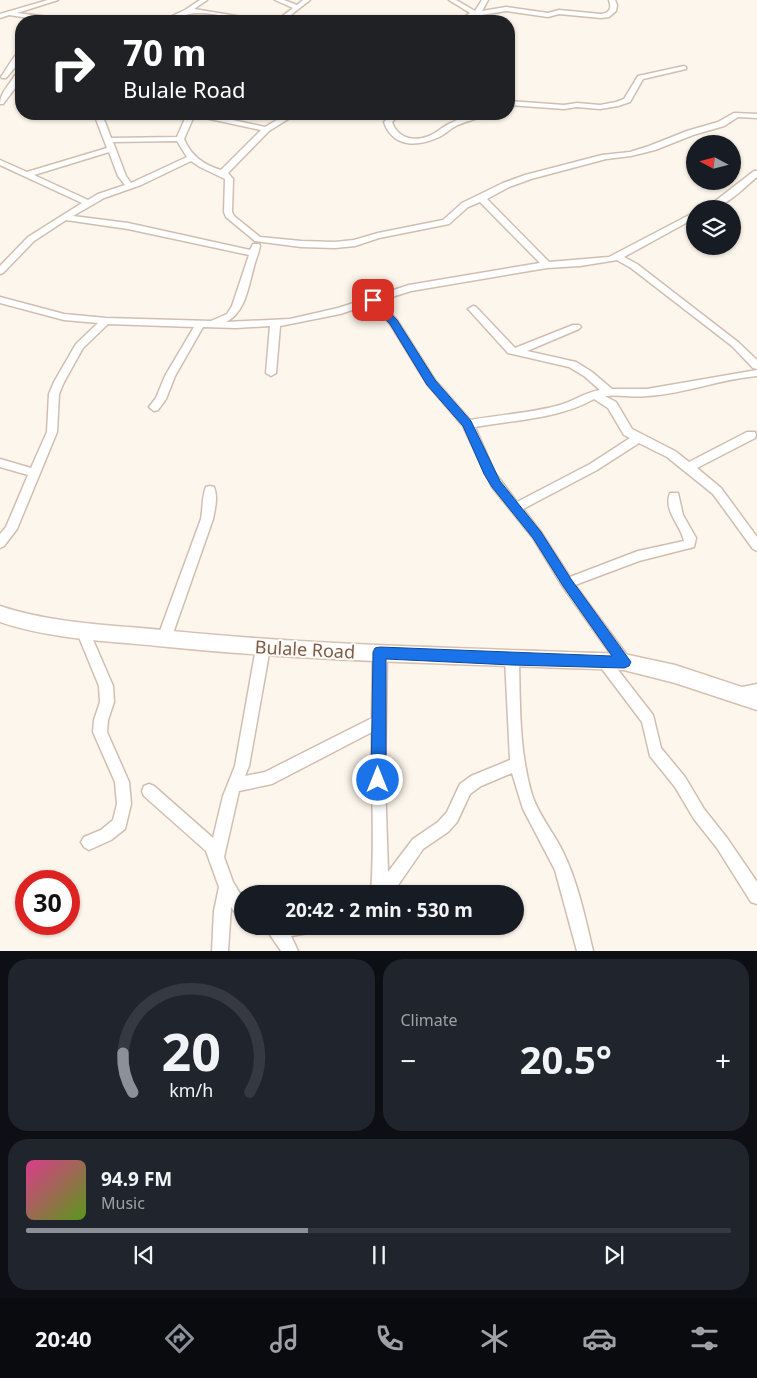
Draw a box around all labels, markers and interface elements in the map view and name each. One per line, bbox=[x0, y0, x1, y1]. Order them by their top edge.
text: 70 m bbox=[123, 29, 206, 76]
icon: right bbox=[40, 35, 105, 100]
text: Bulale Road bbox=[123, 74, 246, 104]
north arrow bbox=[686, 135, 741, 190]
map controls bbox=[686, 135, 741, 255]
button: layers bbox=[686, 200, 741, 255]
pin bbox=[352, 279, 394, 321]
icon: arrive bbox=[359, 286, 387, 314]
street label: Bulale Road bbox=[254, 634, 356, 664]
position arrow bbox=[351, 753, 403, 805]
speed limit sign: 30 bbox=[15, 870, 80, 935]
text: 20:42 · 2 min · 530 m bbox=[285, 897, 473, 923]
text: Climate bbox=[401, 1009, 458, 1031]
text: 20 bbox=[162, 1015, 221, 1086]
text: 20.5° bbox=[520, 1033, 612, 1085]
text: − bbox=[401, 1041, 417, 1079]
text: + bbox=[715, 1041, 731, 1079]
text: km/h bbox=[169, 1078, 213, 1102]
text: 94.9 FM bbox=[101, 1166, 172, 1192]
text: Music bbox=[101, 1192, 145, 1214]
icon: previous bbox=[130, 1241, 158, 1269]
icon: pause bbox=[365, 1241, 393, 1269]
icon: next bbox=[600, 1241, 628, 1269]
icon: directions bbox=[162, 1321, 197, 1356]
icon: music bbox=[267, 1321, 302, 1356]
icon: phone bbox=[372, 1321, 407, 1356]
icon: climate bbox=[477, 1321, 512, 1356]
icon: car bbox=[582, 1321, 617, 1356]
icon: filters bbox=[687, 1321, 722, 1356]
text: 20:40 bbox=[35, 1323, 92, 1353]

